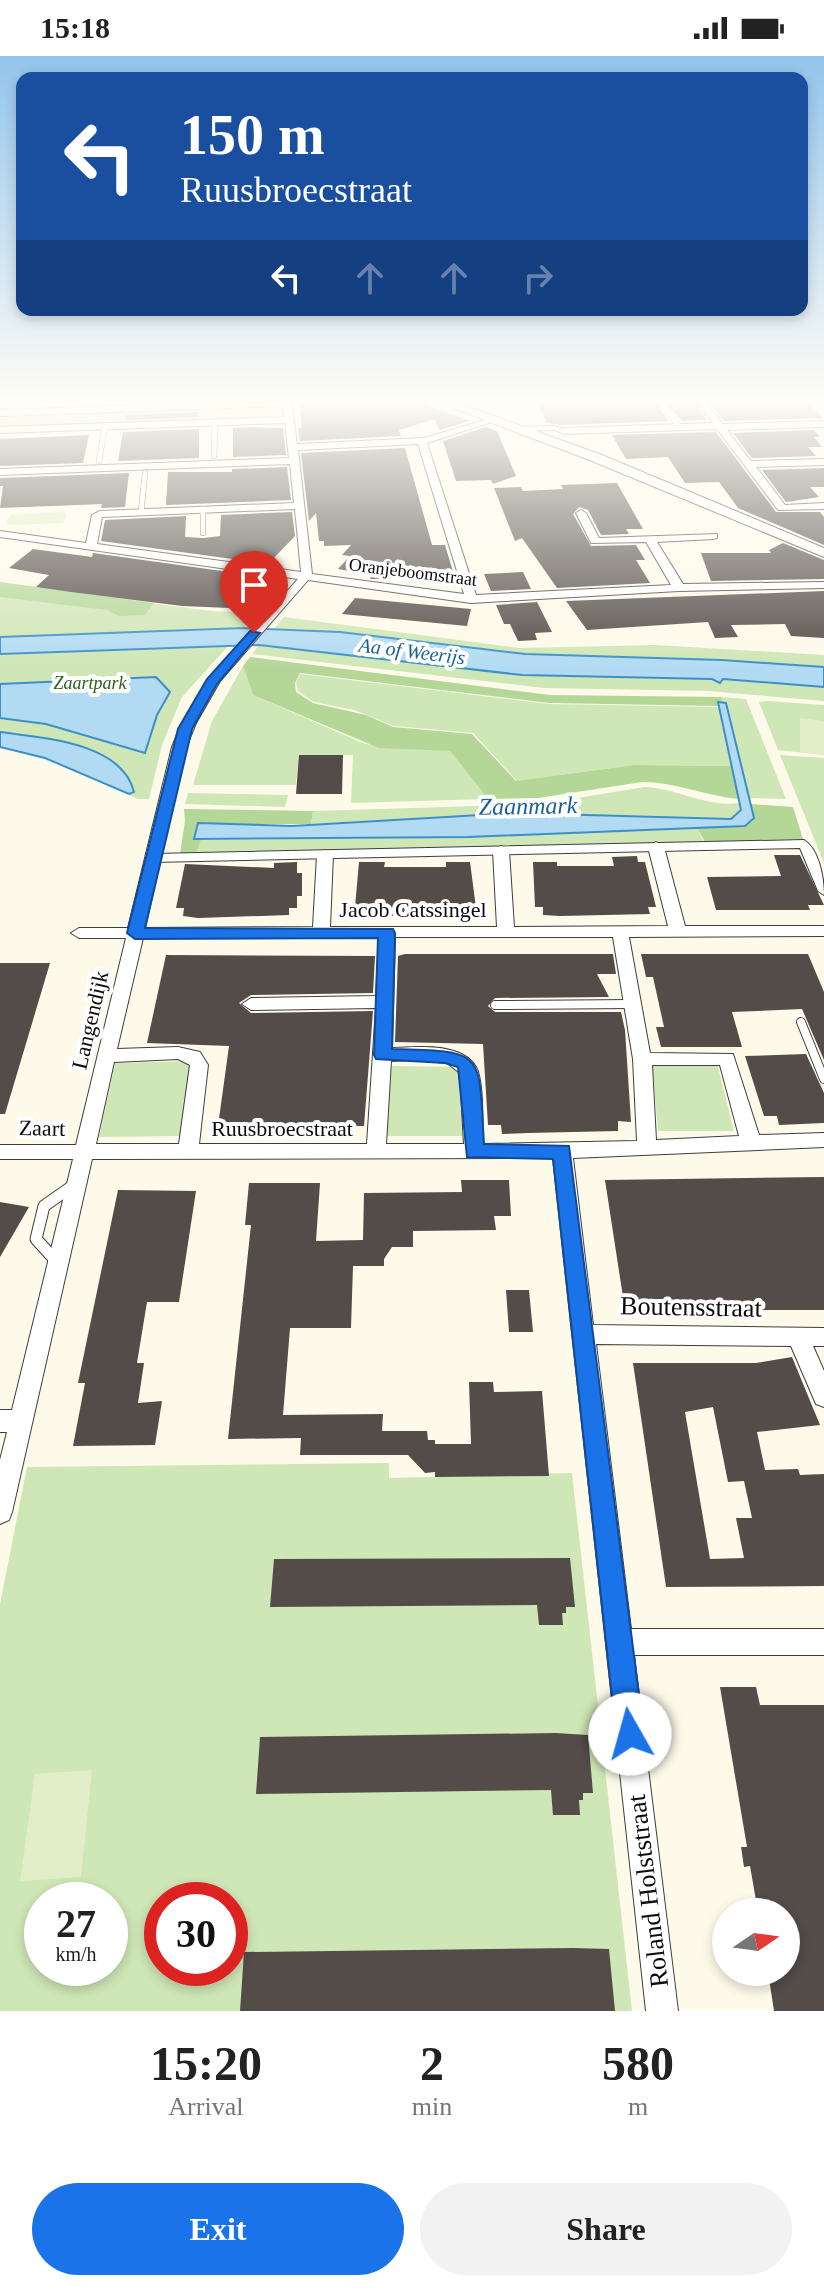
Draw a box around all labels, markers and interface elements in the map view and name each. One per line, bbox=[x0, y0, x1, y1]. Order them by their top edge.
text: 15:18 bbox=[40, 11, 110, 44]
icon: left bbox=[48, 104, 152, 208]
text: 150 m bbox=[180, 104, 325, 166]
text: Ruusbroecstraat bbox=[180, 170, 412, 210]
icon: left bbox=[264, 256, 308, 300]
icon: ahead bbox=[348, 256, 392, 300]
icon: ahead bbox=[432, 256, 476, 300]
icon: right bbox=[516, 256, 560, 300]
pin bbox=[220, 551, 288, 633]
street label: Oranjeboomstraat bbox=[348, 554, 478, 590]
icon: arrive bbox=[232, 563, 276, 607]
water label: Aa of Weerijs bbox=[355, 633, 467, 669]
park label: Zaartpark bbox=[53, 673, 128, 693]
water label: Zaanmark bbox=[478, 792, 578, 820]
street label: Jacob Catssingel bbox=[339, 897, 487, 922]
street label: Langendijk bbox=[67, 968, 113, 1072]
street label: Zaart bbox=[19, 1115, 65, 1141]
street label: Ruusbroecstraat bbox=[211, 1116, 353, 1141]
street label: Boutensstraat bbox=[620, 1291, 763, 1323]
position arrow bbox=[588, 1692, 672, 1776]
street label: Roland Holststraat bbox=[622, 1792, 674, 1989]
speed limit sign: 30 bbox=[144, 1882, 248, 1986]
north arrow bbox=[712, 1898, 800, 1986]
map controls bbox=[712, 1898, 800, 1986]
text: 27 bbox=[56, 1901, 96, 1946]
text: km/h bbox=[55, 1943, 97, 1965]
text: 15:20 bbox=[150, 2037, 262, 2090]
text: 2 bbox=[420, 2037, 444, 2090]
text: 580 bbox=[602, 2037, 674, 2090]
text: Arrival bbox=[168, 2092, 243, 2121]
text: min bbox=[412, 2092, 452, 2121]
text: m bbox=[628, 2092, 648, 2121]
button: Exit bbox=[32, 2183, 404, 2275]
button: Share bbox=[420, 2183, 792, 2275]

